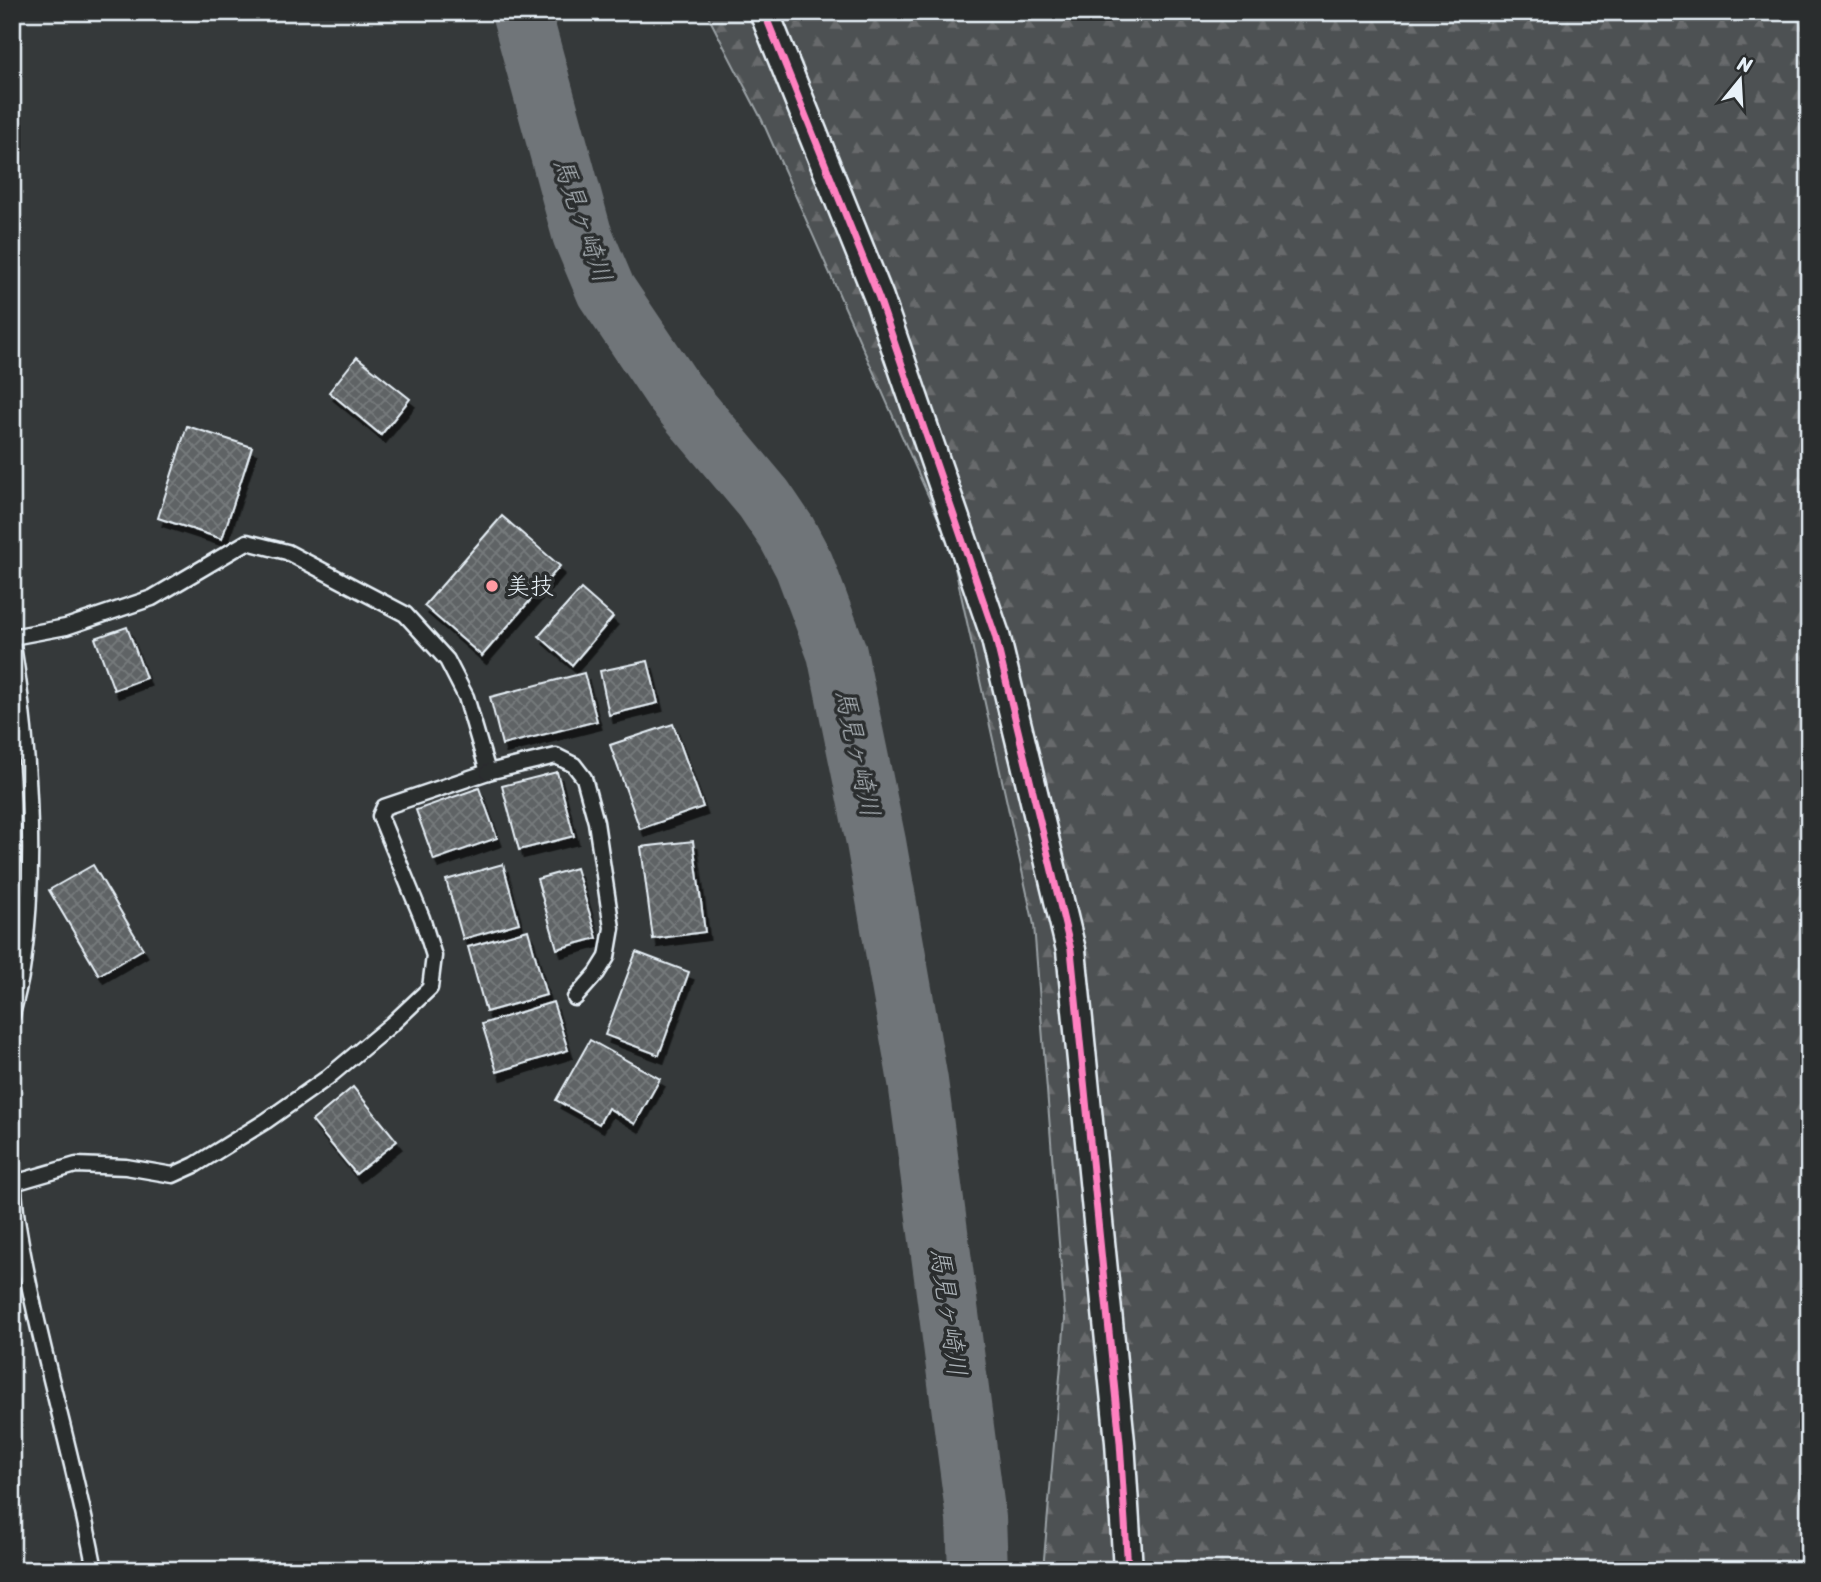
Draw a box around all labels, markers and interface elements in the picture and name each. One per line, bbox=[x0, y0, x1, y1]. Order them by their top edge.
north arrow bbox=[1706, 46, 1776, 116]
text: N bbox=[1733, 46, 1757, 82]
water label: 馬見ヶ崎川 bbox=[540, 151, 626, 289]
place label: 美技 bbox=[506, 565, 554, 607]
marker: 美技 bbox=[484, 578, 500, 594]
water label: 馬見ヶ崎川 bbox=[822, 685, 894, 821]
water label: 馬見ヶ崎川 bbox=[917, 1244, 981, 1380]

